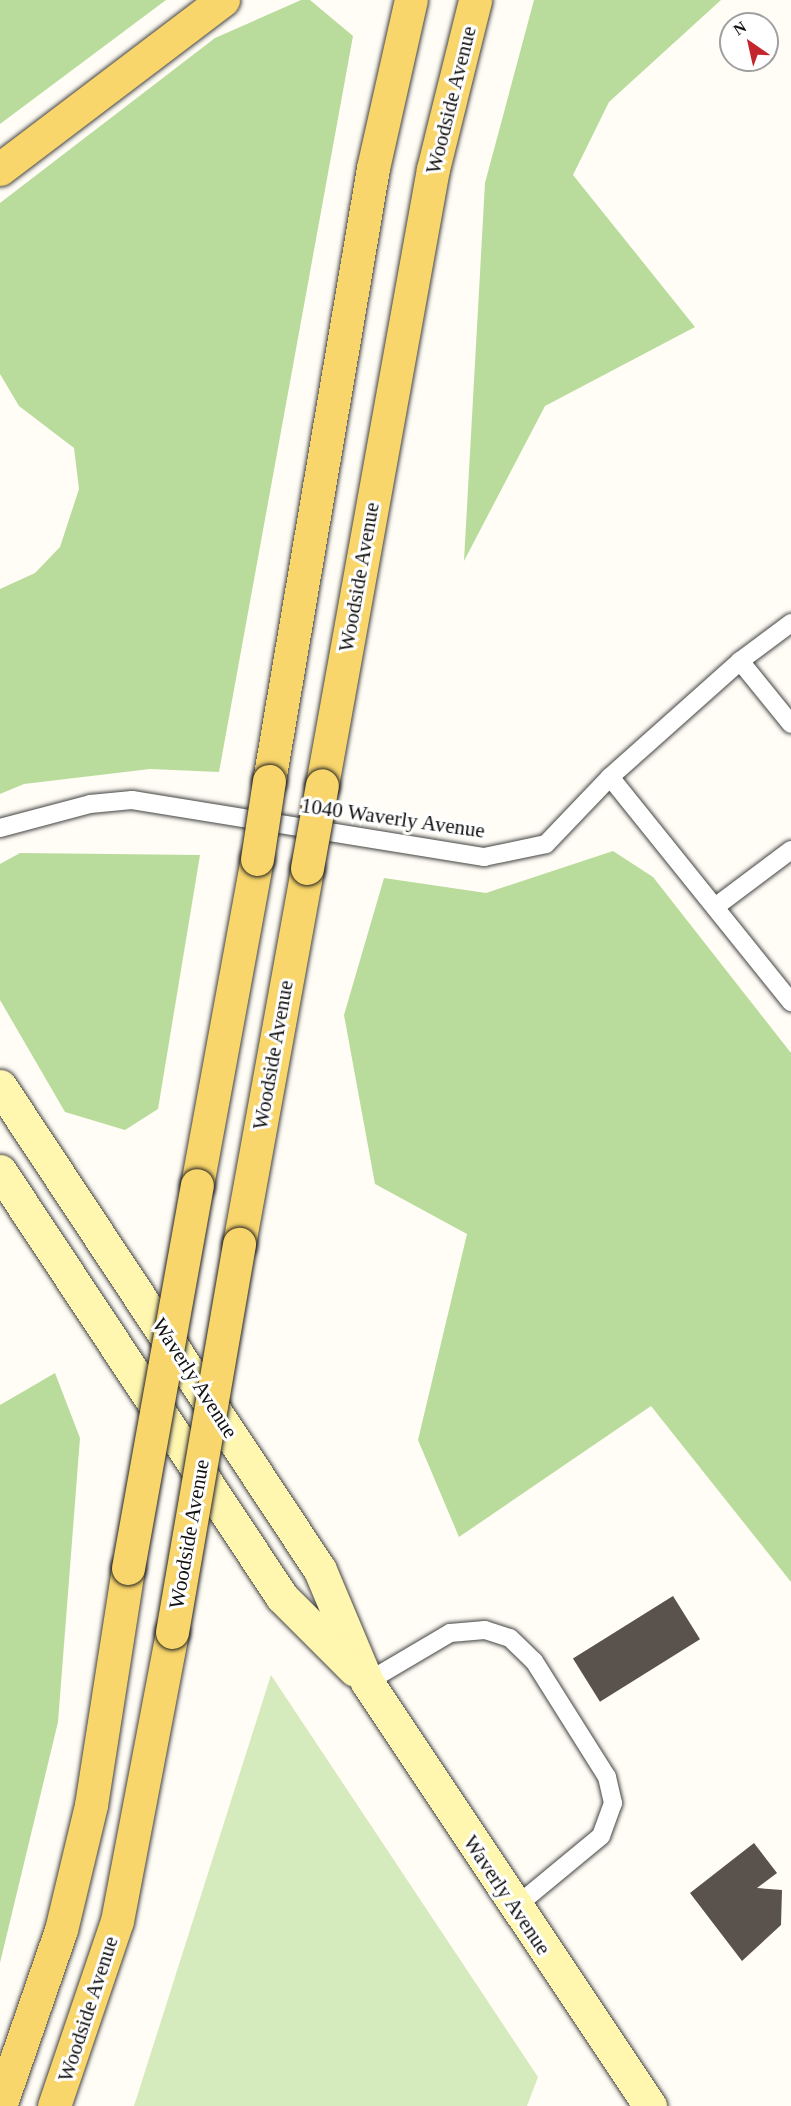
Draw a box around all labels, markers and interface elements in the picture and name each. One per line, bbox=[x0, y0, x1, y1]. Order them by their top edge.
north arrow bbox=[719, 12, 779, 72]
text: N bbox=[730, 18, 749, 39]
street label: Woodside Avenue bbox=[420, 23, 482, 177]
street label: Woodside Avenue bbox=[333, 500, 385, 654]
street label: 1040 Waverly Avenue bbox=[299, 793, 487, 843]
street label: Woodside Avenue bbox=[247, 978, 299, 1132]
street label: Waverly Avenue bbox=[146, 1313, 244, 1443]
street label: Woodside Avenue bbox=[163, 1457, 215, 1611]
street label: Waverly Avenue bbox=[458, 1830, 556, 1960]
street label: Woodside Avenue bbox=[52, 1933, 124, 2085]

